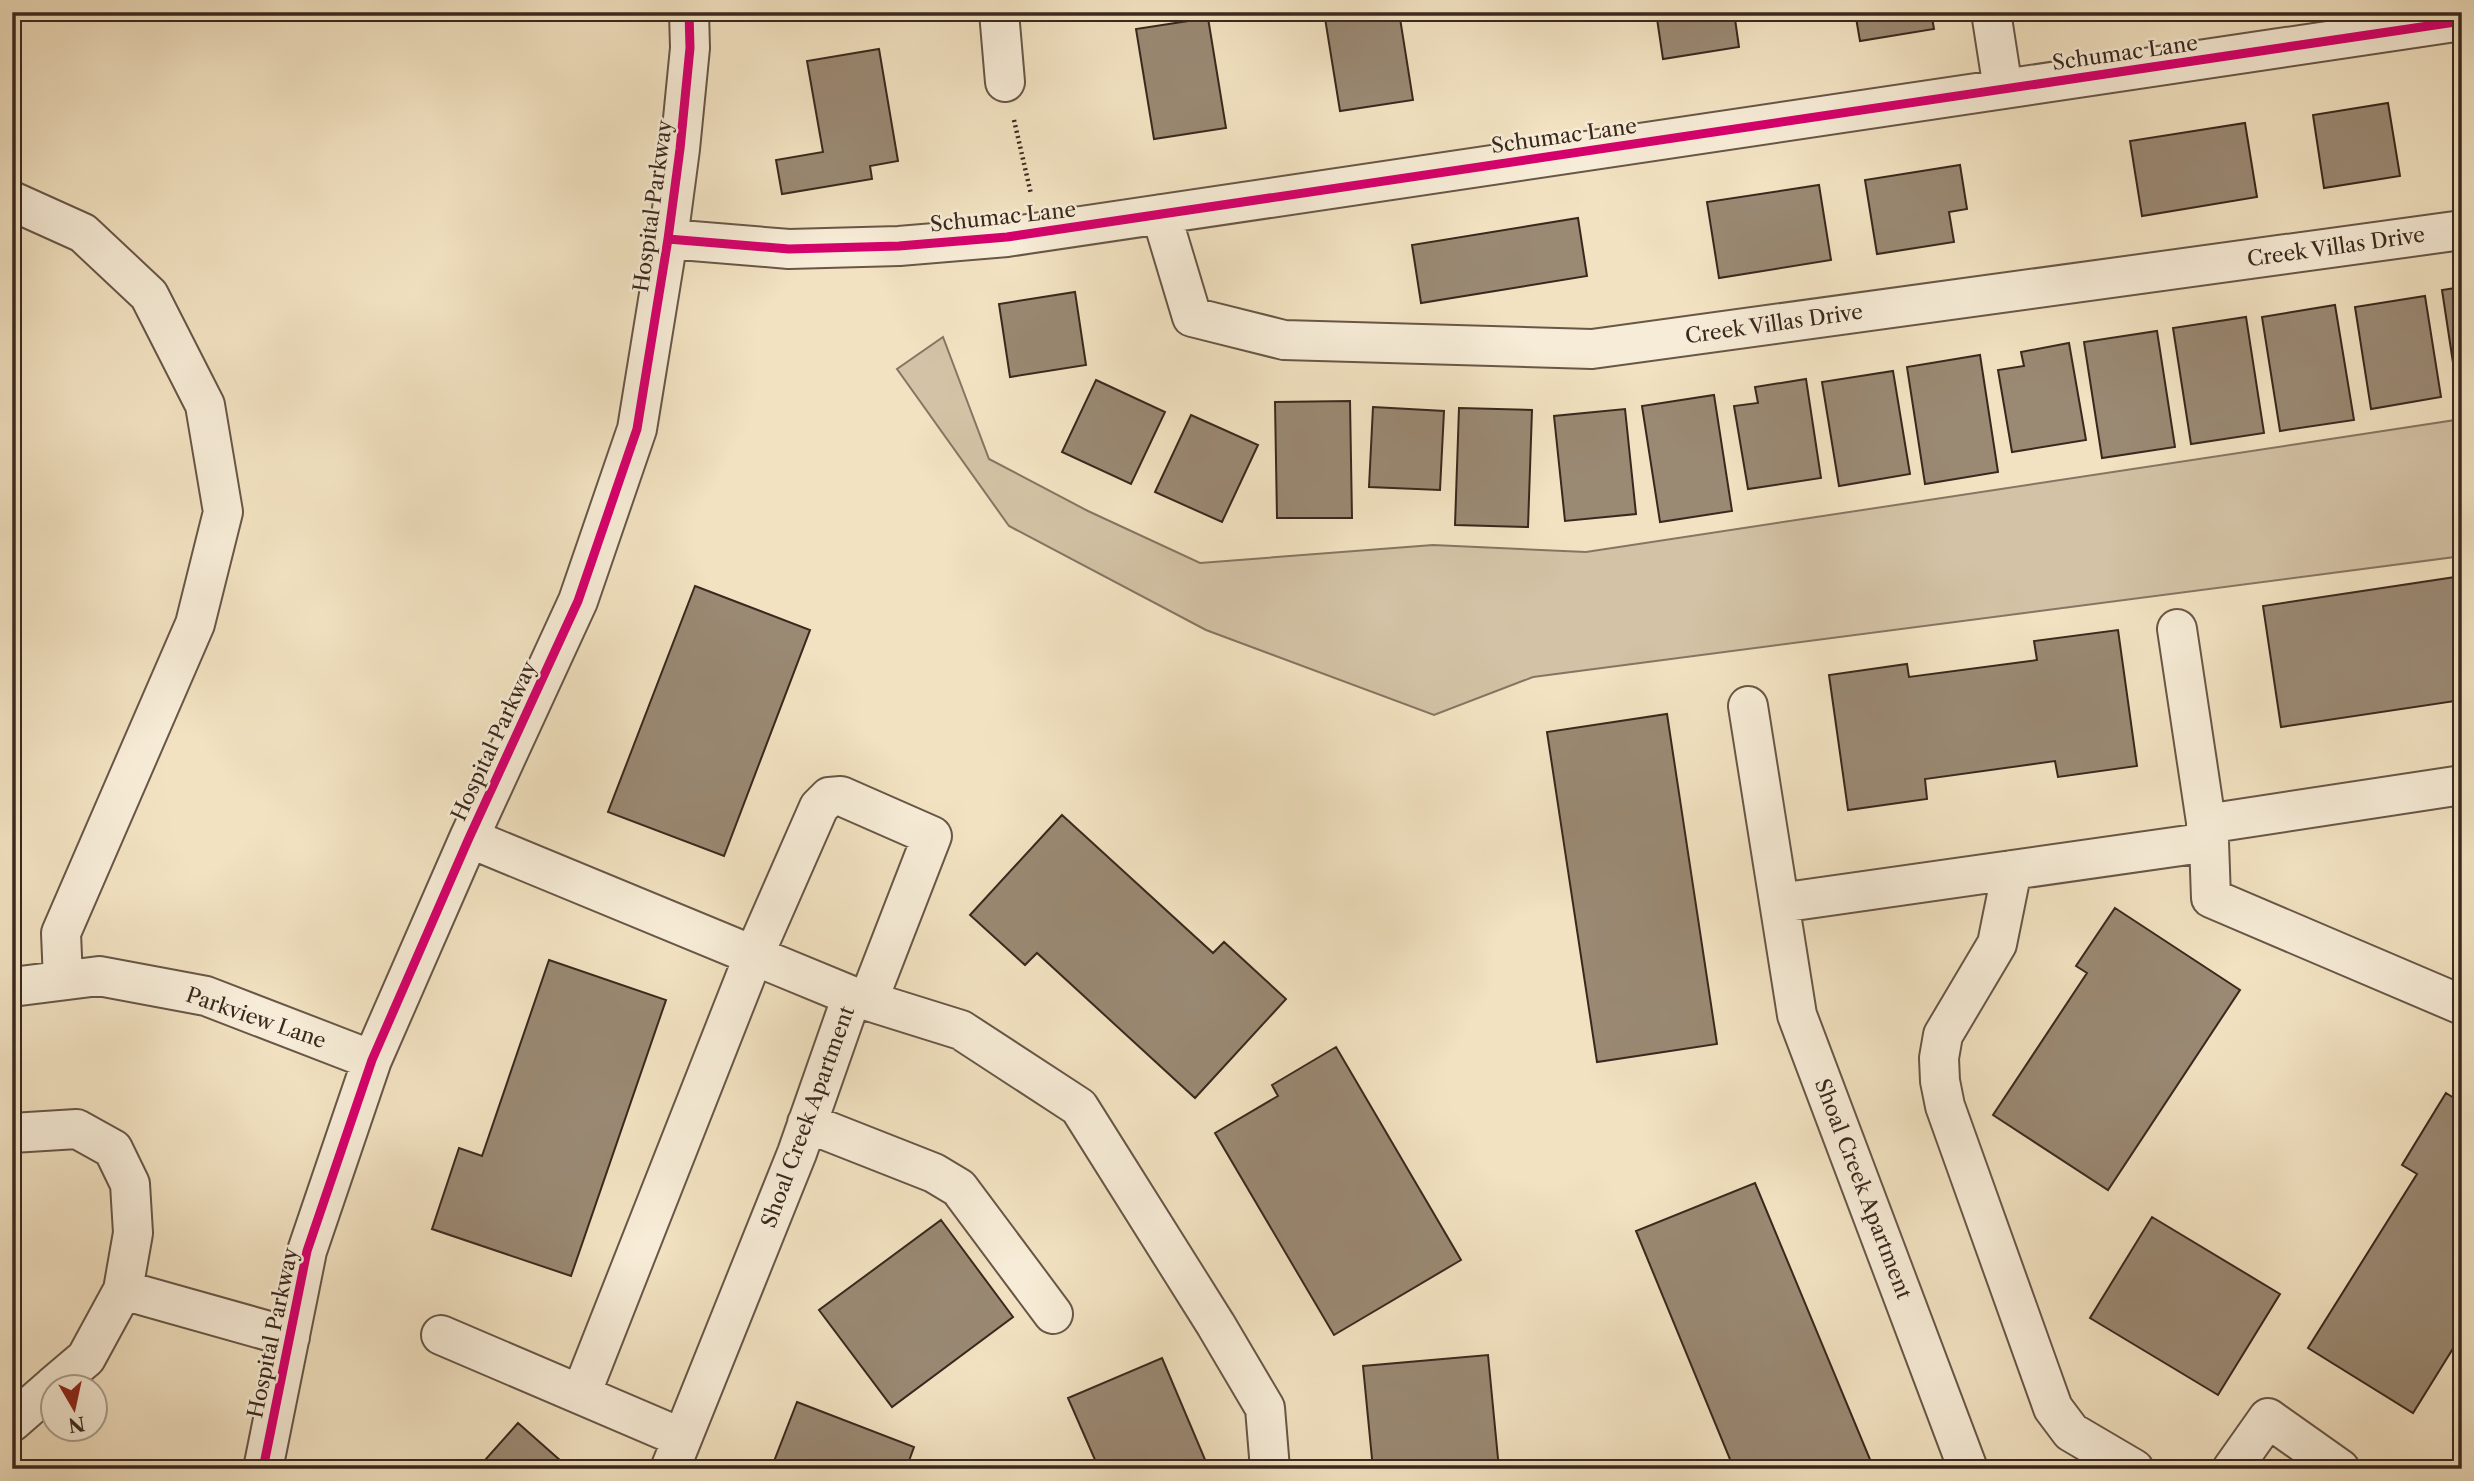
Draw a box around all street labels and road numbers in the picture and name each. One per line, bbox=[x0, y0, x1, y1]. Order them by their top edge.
street label: Schumac Lane bbox=[2051, 30, 2199, 75]
street label: Schumac Lane bbox=[1490, 113, 1638, 158]
street label: Hospital Parkway bbox=[628, 118, 677, 294]
street label: Schumac Lane bbox=[929, 196, 1077, 237]
street label: Creek Villas Drive bbox=[2245, 222, 2426, 271]
street label: Creek Villas Drive bbox=[1683, 299, 1864, 348]
street label: Hospital Parkway bbox=[446, 657, 542, 825]
street label: Parkview Lane bbox=[183, 982, 329, 1053]
street label: Shoal Creek Apartment bbox=[756, 1002, 859, 1231]
street label: Shoal Creek Apartment bbox=[1810, 1075, 1917, 1303]
street label: Hospital Parkway bbox=[242, 1245, 303, 1420]

